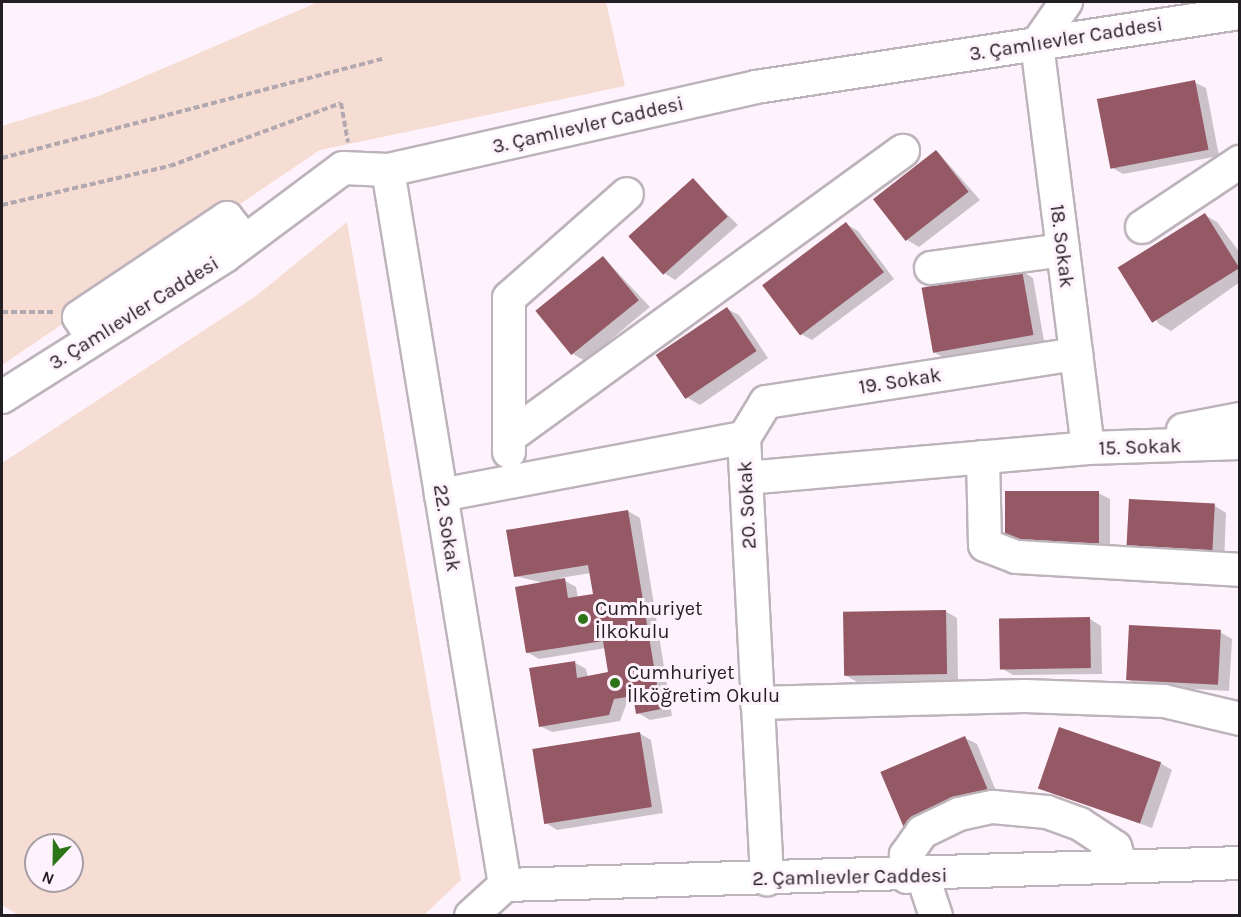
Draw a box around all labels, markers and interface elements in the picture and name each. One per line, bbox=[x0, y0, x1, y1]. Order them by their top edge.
street label: 3. Çamlıevler Caddesi bbox=[968, 12, 1164, 66]
street label: 3. Çamlıevler Caddesi bbox=[490, 91, 686, 159]
street label: 18. Sokak bbox=[1045, 203, 1079, 289]
street label: 3. Çamlıevler Caddesi bbox=[45, 251, 223, 375]
street label: 19. Sokak bbox=[857, 363, 943, 399]
street label: 15. Sokak bbox=[1098, 434, 1182, 460]
street label: 20. Sokak bbox=[733, 460, 761, 550]
street label: 22. Sokak bbox=[428, 483, 466, 573]
place label: Cumhuriyet İlkokulu bbox=[595, 596, 703, 643]
marker: Cumhuriyet İlkokulu bbox=[576, 612, 590, 626]
place label: Cumhuriyet İlköğretim Okulu bbox=[627, 660, 780, 707]
marker: Cumhuriyet İlköğretim Okulu bbox=[608, 676, 622, 690]
north arrow bbox=[24, 833, 84, 893]
street label: 2. Çamlıevler Caddesi bbox=[752, 863, 948, 891]
text: N bbox=[39, 867, 57, 889]

